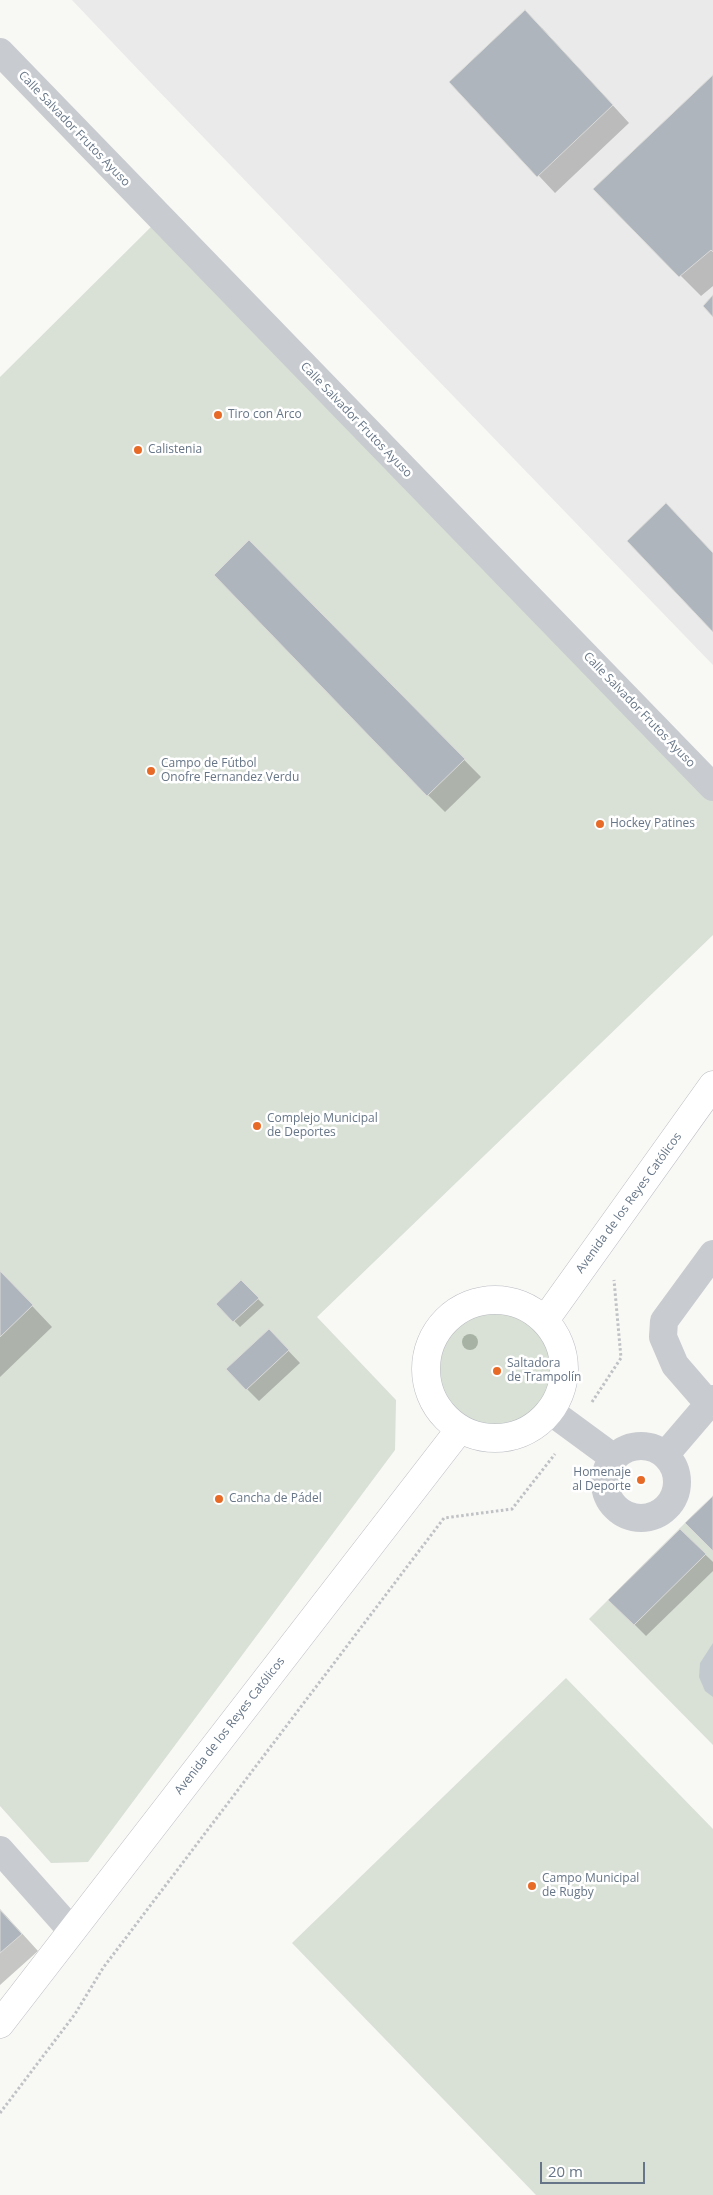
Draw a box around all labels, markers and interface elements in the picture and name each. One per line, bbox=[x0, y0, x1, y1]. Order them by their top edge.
street label: Calle Salvador Frutos Ayuso bbox=[15, 68, 133, 190]
street label: Calle Salvador Frutos Ayuso bbox=[297, 359, 415, 481]
place label: Tiro con Arco bbox=[228, 408, 302, 422]
marker: Tiro con Arco bbox=[212, 409, 224, 421]
place label: Calistenia bbox=[148, 443, 202, 457]
marker: Calistenia bbox=[132, 444, 144, 456]
street label: Calle Salvador Frutos Ayuso bbox=[580, 649, 698, 771]
place label: Campo de Fútbol Onofre Fernandez Verdu bbox=[161, 757, 299, 785]
marker: Campo de Fútbol Onofre Fernandez Verdu bbox=[145, 765, 157, 777]
place label: Hockey Patines bbox=[610, 817, 695, 831]
marker: Hockey Patines bbox=[594, 818, 606, 830]
place label: Complejo Municipal de Deportes bbox=[267, 1112, 378, 1140]
marker: Complejo Municipal de Deportes bbox=[251, 1120, 263, 1132]
street label: Avenida de los Reyes Católicos bbox=[573, 1130, 685, 1276]
place label: Saltadora de Trampolín bbox=[507, 1357, 581, 1385]
marker: Saltadora de Trampolín bbox=[491, 1365, 503, 1377]
place label: Homenaje al Deporte bbox=[572, 1466, 631, 1494]
marker: Homenaje al Deporte bbox=[635, 1474, 647, 1486]
place label: Cancha de Pádel bbox=[229, 1492, 322, 1506]
marker: Cancha de Pádel bbox=[213, 1493, 225, 1505]
street label: Avenida de los Reyes Católicos bbox=[172, 1654, 288, 1798]
place label: Campo Municipal de Rugby bbox=[542, 1872, 639, 1900]
marker: Campo Municipal de Rugby bbox=[526, 1880, 538, 1892]
scale bar bbox=[543, 2152, 648, 2184]
text: 20 m bbox=[548, 2161, 583, 2181]

